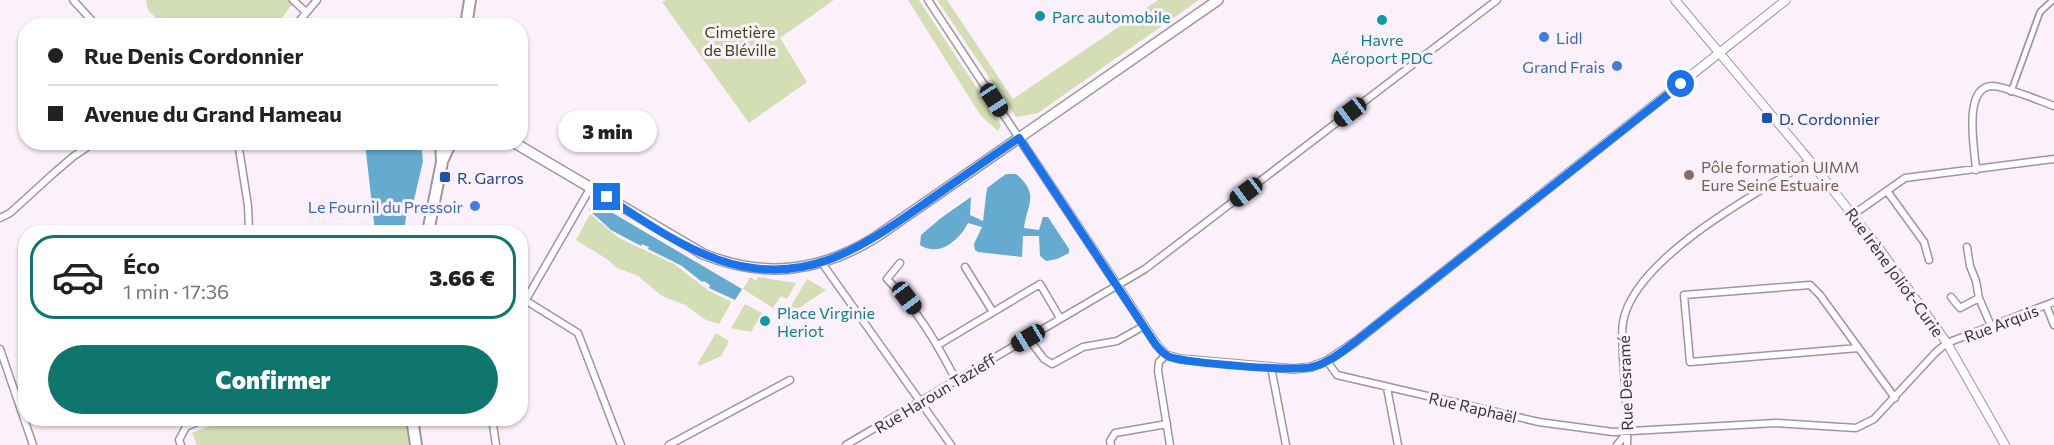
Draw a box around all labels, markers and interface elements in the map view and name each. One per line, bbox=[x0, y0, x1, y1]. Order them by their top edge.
place label: Parc automobile bbox=[1052, 7, 1170, 26]
marker: Parc automobile bbox=[1033, 9, 1047, 23]
marker: Havre Aéroport PDC bbox=[1375, 13, 1389, 27]
park label: Cimetière de Bléville bbox=[704, 22, 776, 59]
place label: Lidl bbox=[1556, 28, 1583, 47]
place label: Havre Aéroport PDC bbox=[1331, 30, 1433, 67]
marker: Lidl bbox=[1537, 30, 1551, 44]
text: Rue Denis Cordonnier bbox=[84, 42, 304, 69]
place label: Grand Frais bbox=[1522, 57, 1605, 76]
marker: Grand Frais bbox=[1610, 59, 1624, 73]
route start bbox=[1667, 70, 1694, 97]
car bbox=[977, 80, 1011, 120]
car bbox=[1330, 94, 1370, 130]
text: Avenue du Grand Hameau bbox=[84, 100, 342, 127]
place label: D. Cordonnier bbox=[1779, 109, 1881, 128]
callout: 3 min bbox=[558, 110, 656, 152]
marker: D. Cordonnier bbox=[1760, 111, 1774, 125]
text: 3 min bbox=[582, 119, 633, 143]
place label: Pôle formation UIMM Eure Seine Estuaire bbox=[1701, 157, 1859, 194]
place label: R. Garros bbox=[457, 168, 524, 187]
marker: Pôle formation UIMM Eure Seine Estuaire bbox=[1682, 168, 1696, 182]
marker: R. Garros bbox=[438, 170, 452, 184]
car bbox=[1226, 174, 1266, 210]
route end bbox=[593, 183, 620, 210]
place label: Le Fournil du Pressoir bbox=[308, 197, 464, 216]
marker: Le Fournil du Pressoir bbox=[468, 199, 482, 213]
street label: Rue Irène Joliot-Curie bbox=[1842, 204, 1948, 340]
icon: car bbox=[51, 250, 105, 304]
text: Éco bbox=[123, 252, 160, 279]
text: 3.66 € bbox=[429, 264, 495, 291]
car bbox=[889, 278, 925, 318]
text: 1 min · 17:36 bbox=[123, 279, 229, 303]
street label: Rue Arquis bbox=[1961, 300, 2041, 346]
place label: Place Virginie Heriot bbox=[777, 303, 875, 340]
marker: Place Virginie Heriot bbox=[758, 314, 772, 328]
car bbox=[1008, 321, 1048, 355]
street label: Rue Desramé bbox=[1614, 335, 1636, 431]
button: Confirmer bbox=[48, 345, 498, 414]
street label: Rue Haroun Tazieff bbox=[871, 349, 1000, 437]
street label: Rue Raphaël bbox=[1427, 388, 1519, 426]

